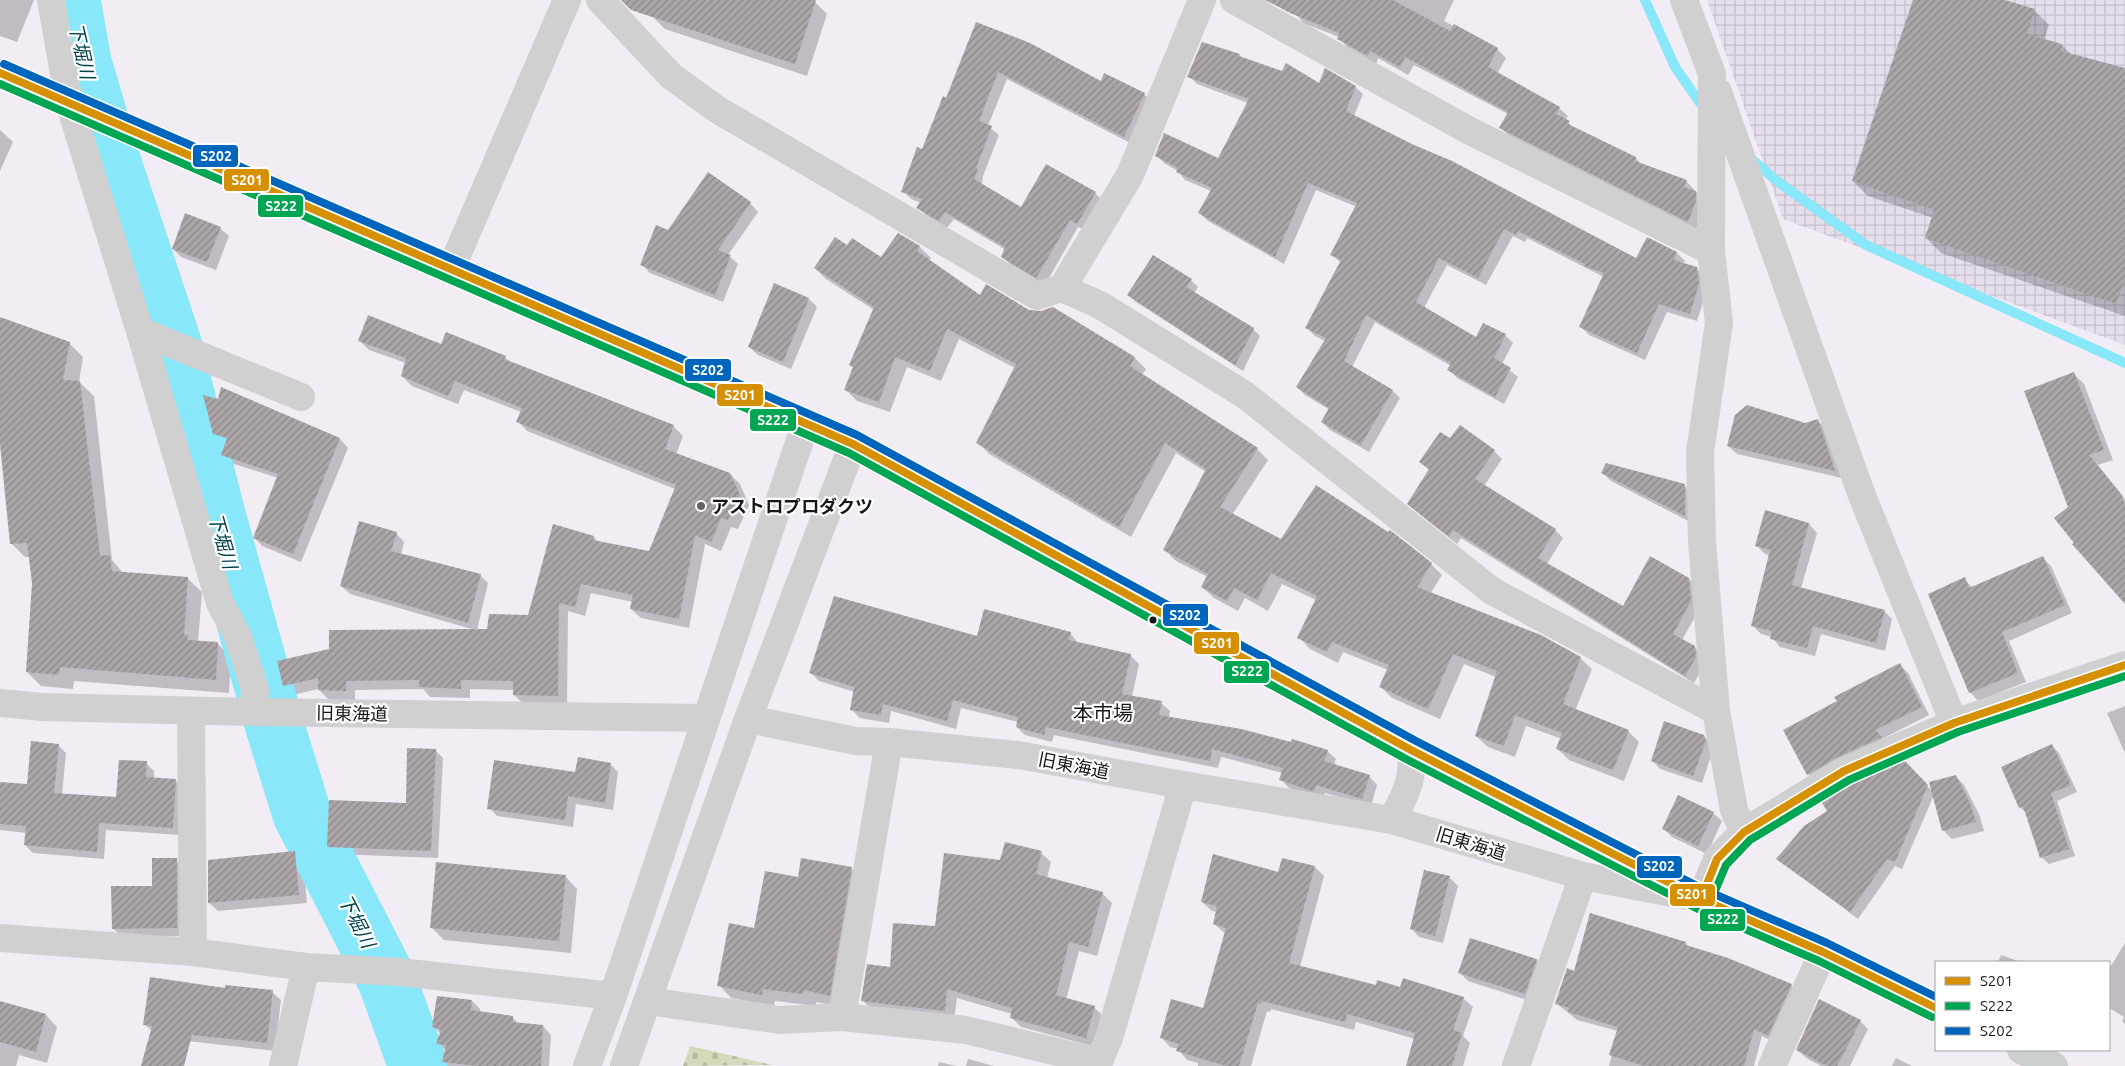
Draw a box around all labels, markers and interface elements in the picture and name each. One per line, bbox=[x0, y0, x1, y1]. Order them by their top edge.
water label: 下堀川 bbox=[65, 21, 100, 83]
line badge: S202 bbox=[192, 144, 239, 168]
text: S202 bbox=[200, 148, 232, 164]
line badge: S201 bbox=[223, 168, 270, 192]
text: S201 bbox=[231, 172, 263, 188]
line badge: S222 bbox=[257, 194, 304, 218]
text: S222 bbox=[265, 198, 297, 214]
line badge: S202 bbox=[684, 358, 732, 382]
text: S202 bbox=[692, 362, 724, 378]
line badge: S201 bbox=[716, 383, 764, 407]
text: S201 bbox=[724, 387, 756, 403]
line badge: S222 bbox=[749, 408, 797, 432]
text: S222 bbox=[757, 412, 789, 428]
place label: アストロプロダクツ bbox=[711, 496, 873, 516]
marker: アストロプロダクツ bbox=[695, 500, 707, 512]
water label: 下堀川 bbox=[205, 511, 242, 573]
line badge: S202 bbox=[1162, 603, 1209, 627]
text: S202 bbox=[1169, 607, 1201, 623]
unlabelled marker bbox=[1148, 615, 1158, 625]
line badge: S201 bbox=[1193, 631, 1240, 655]
text: S201 bbox=[1201, 635, 1233, 651]
line badge: S222 bbox=[1223, 660, 1270, 684]
text: S222 bbox=[1231, 663, 1263, 679]
district label: 本市場 bbox=[1073, 701, 1133, 724]
street label: 旧東海道 bbox=[316, 702, 388, 724]
street label: 旧東海道 bbox=[1037, 748, 1111, 782]
street label: 旧東海道 bbox=[1434, 823, 1508, 863]
line badge: S202 bbox=[1636, 855, 1683, 879]
text: S202 bbox=[1643, 858, 1675, 874]
line badge: S201 bbox=[1669, 883, 1716, 907]
text: S201 bbox=[1676, 886, 1708, 902]
water label: 下堀川 bbox=[334, 891, 381, 953]
line badge: S222 bbox=[1699, 908, 1746, 932]
text: S222 bbox=[1707, 911, 1739, 927]
legend bbox=[1935, 961, 2110, 1051]
text: S201 bbox=[1980, 972, 2013, 989]
text: S222 bbox=[1980, 997, 2013, 1014]
text: S202 bbox=[1980, 1022, 2013, 1039]

